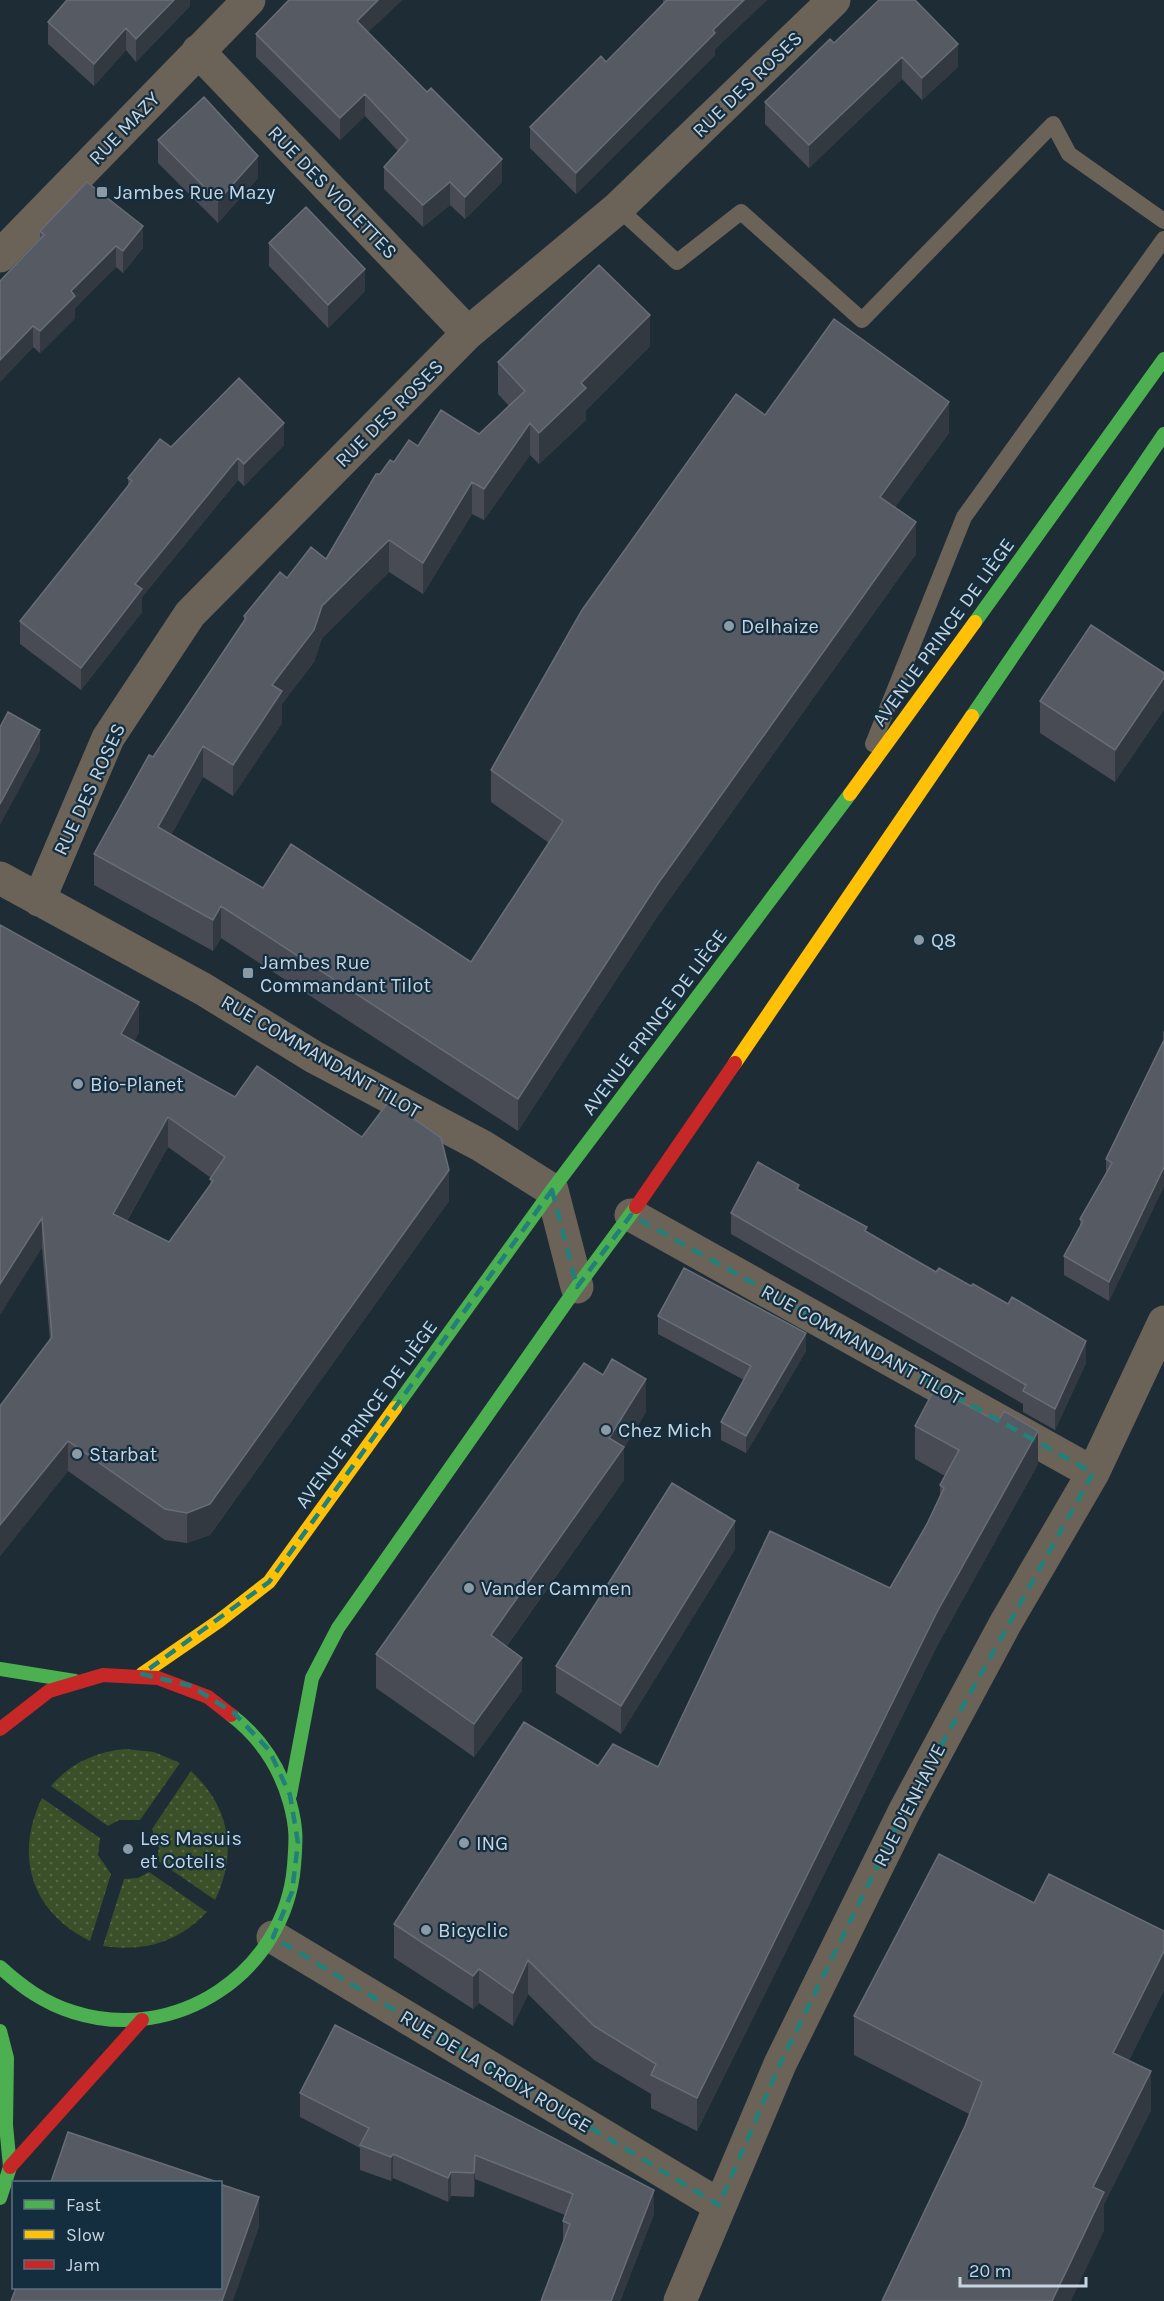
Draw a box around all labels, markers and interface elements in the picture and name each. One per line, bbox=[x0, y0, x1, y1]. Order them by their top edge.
street label: RUE DES ROSES bbox=[688, 26, 807, 142]
street label: RUE MAZY bbox=[84, 87, 165, 170]
street label: RUE DES VIOLETTES bbox=[263, 121, 402, 264]
place label: Jambes Rue Mazy bbox=[114, 181, 275, 204]
marker: Jambes Rue Mazy bbox=[95, 185, 109, 199]
street label: RUE DES ROSES bbox=[331, 355, 448, 472]
street label: AVENUE PRINCE DE LIÈGE bbox=[867, 533, 1019, 731]
place label: Delhaize bbox=[741, 615, 819, 638]
marker: Delhaize bbox=[722, 619, 736, 633]
street label: RUE DES ROSES bbox=[49, 719, 130, 859]
street label: AVENUE PRINCE DE LIÈGE bbox=[576, 924, 732, 1120]
place label: Q8 bbox=[931, 929, 956, 952]
marker: Q8 bbox=[912, 933, 926, 947]
place label: Jambes Rue Commandant Tilot bbox=[260, 951, 431, 997]
marker: Jambes Rue Commandant Tilot bbox=[241, 966, 255, 980]
street label: RUE COMMANDANT TILOT bbox=[217, 990, 425, 1123]
place label: Bio-Planet bbox=[90, 1073, 184, 1096]
marker: Bio-Planet bbox=[71, 1077, 85, 1091]
street label: RUE COMMANDANT TILOT bbox=[757, 1279, 966, 1409]
street label: AVENUE PRINCE DE LIÈGE bbox=[290, 1315, 442, 1513]
place label: Chez Mich bbox=[618, 1419, 712, 1442]
marker: Chez Mich bbox=[599, 1423, 613, 1437]
place label: Starbat bbox=[89, 1443, 158, 1466]
marker: Starbat bbox=[70, 1447, 84, 1461]
place label: Vander Cammen bbox=[481, 1577, 632, 1600]
marker: Vander Cammen bbox=[462, 1581, 476, 1595]
street label: RUE D'ENHAIVE bbox=[869, 1740, 950, 1871]
place label: Les Masuis et Cotelis bbox=[140, 1827, 242, 1873]
place label: ING bbox=[476, 1832, 508, 1855]
marker: ING bbox=[457, 1836, 471, 1850]
marker: Les Masuis et Cotelis bbox=[121, 1842, 135, 1856]
place label: Bicyclic bbox=[438, 1919, 508, 1942]
marker: Bicyclic bbox=[419, 1923, 433, 1937]
street label: RUE DE LA CROIX ROUGE bbox=[396, 2005, 596, 2138]
legend bbox=[12, 2181, 222, 2289]
text: Fast bbox=[66, 2194, 101, 2216]
text: Slow bbox=[66, 2224, 105, 2246]
scale bar bbox=[960, 2250, 1086, 2288]
text: Jam bbox=[66, 2254, 100, 2276]
text: 20 m bbox=[969, 2260, 1011, 2282]

